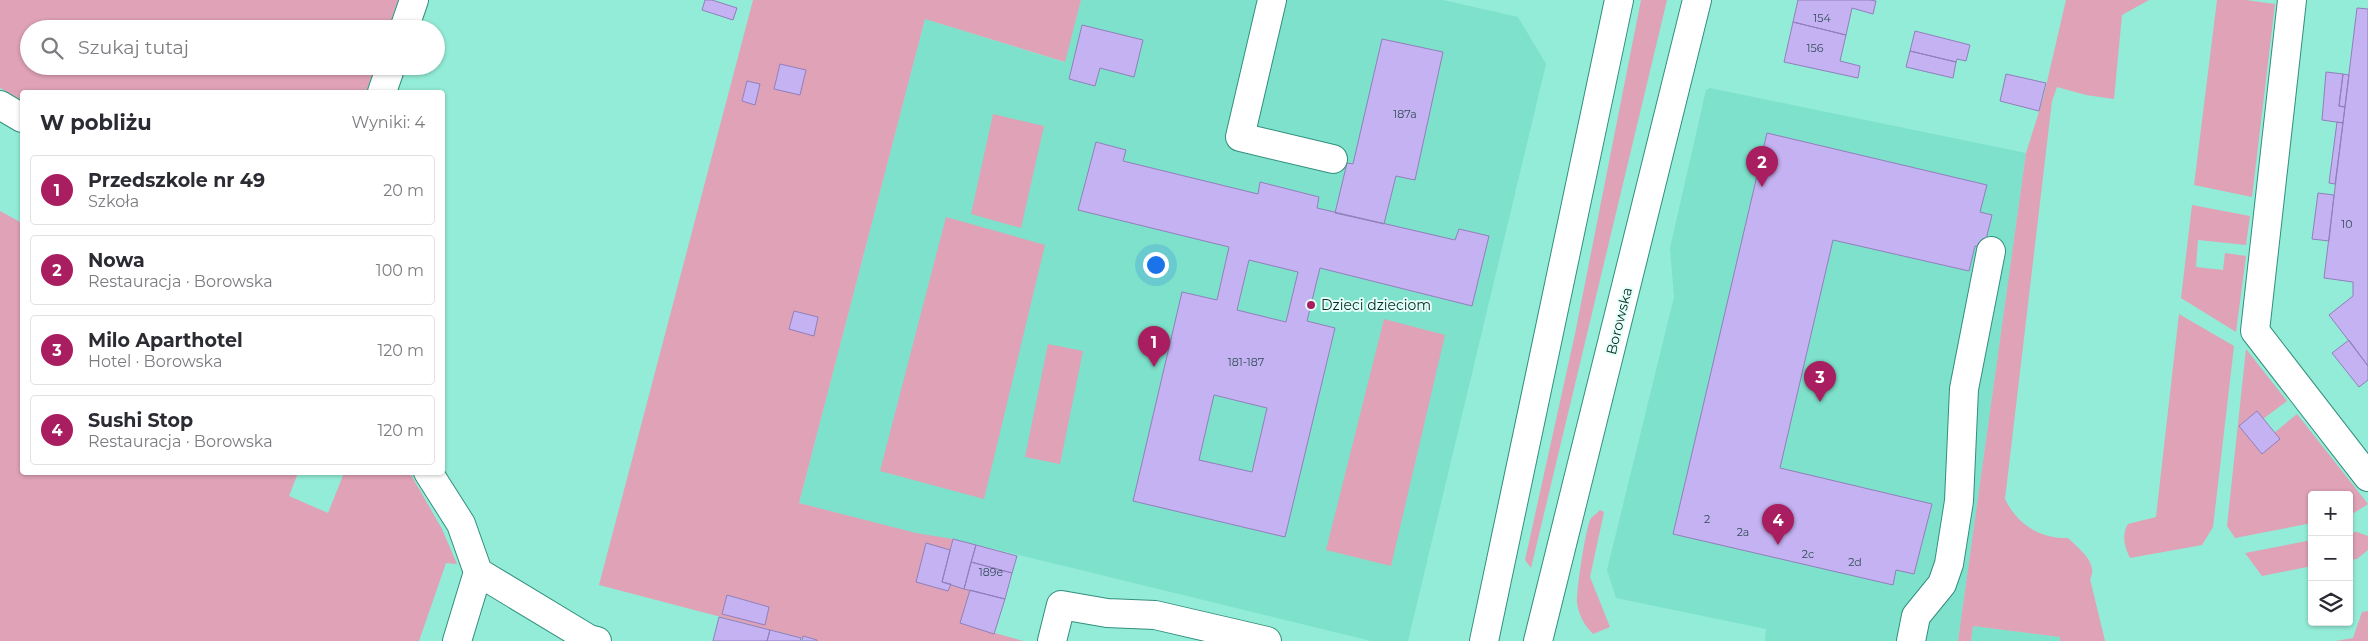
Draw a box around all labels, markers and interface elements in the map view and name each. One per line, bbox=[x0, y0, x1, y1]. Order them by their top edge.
house number: 154 bbox=[1813, 11, 1831, 25]
search box bbox=[20, 20, 445, 75]
icon: search bbox=[38, 34, 66, 62]
text: Szukaj tutaj bbox=[78, 36, 189, 59]
house number: 156 bbox=[1807, 41, 1824, 55]
house number: 187a bbox=[1393, 107, 1417, 121]
text: W pobliżu bbox=[40, 110, 152, 135]
text: Wyniki: 4 bbox=[351, 113, 425, 132]
pin: 2 bbox=[1746, 146, 1778, 187]
text: Przedszkole nr 49 bbox=[88, 169, 265, 192]
text: 1 bbox=[54, 181, 60, 200]
text: 20 m bbox=[383, 181, 424, 200]
text: Szkoła bbox=[88, 192, 139, 211]
house number: 10 bbox=[2341, 217, 2353, 231]
text: Nowa bbox=[88, 249, 145, 272]
your location bbox=[1143, 252, 1169, 278]
text: 2 bbox=[52, 261, 62, 280]
text: 100 m bbox=[376, 261, 424, 280]
text: Restauracja · Borowska bbox=[88, 272, 273, 291]
street label: Borowska bbox=[1602, 285, 1636, 357]
place label: Dzieci dzieciom bbox=[1321, 296, 1431, 314]
marker: Dzieci dzieciom bbox=[1305, 299, 1317, 311]
pin: 1 bbox=[1138, 326, 1170, 367]
text: Milo Aparthotel bbox=[88, 329, 243, 352]
text: 3 bbox=[52, 341, 62, 360]
text: 120 m bbox=[377, 341, 424, 360]
text: Hotel · Borowska bbox=[88, 352, 222, 371]
house number: 181-187 bbox=[1228, 355, 1264, 369]
pin: 3 bbox=[1804, 361, 1836, 402]
text: Sushi Stop bbox=[88, 409, 193, 432]
text: 4 bbox=[51, 421, 63, 440]
text: 120 m bbox=[377, 421, 424, 440]
text: Restauracja · Borowska bbox=[88, 432, 273, 451]
map controls bbox=[2308, 491, 2353, 626]
button: + bbox=[2308, 491, 2353, 536]
pin: 4 bbox=[1762, 504, 1794, 545]
house number: 2 bbox=[1704, 512, 1710, 526]
house number: 2a bbox=[1737, 525, 1749, 539]
button: − bbox=[2308, 536, 2353, 581]
house number: 2c bbox=[1802, 547, 1814, 561]
house number: 2d bbox=[1848, 555, 1862, 569]
house number: 189e bbox=[979, 565, 1004, 579]
button: layers bbox=[2308, 581, 2353, 626]

